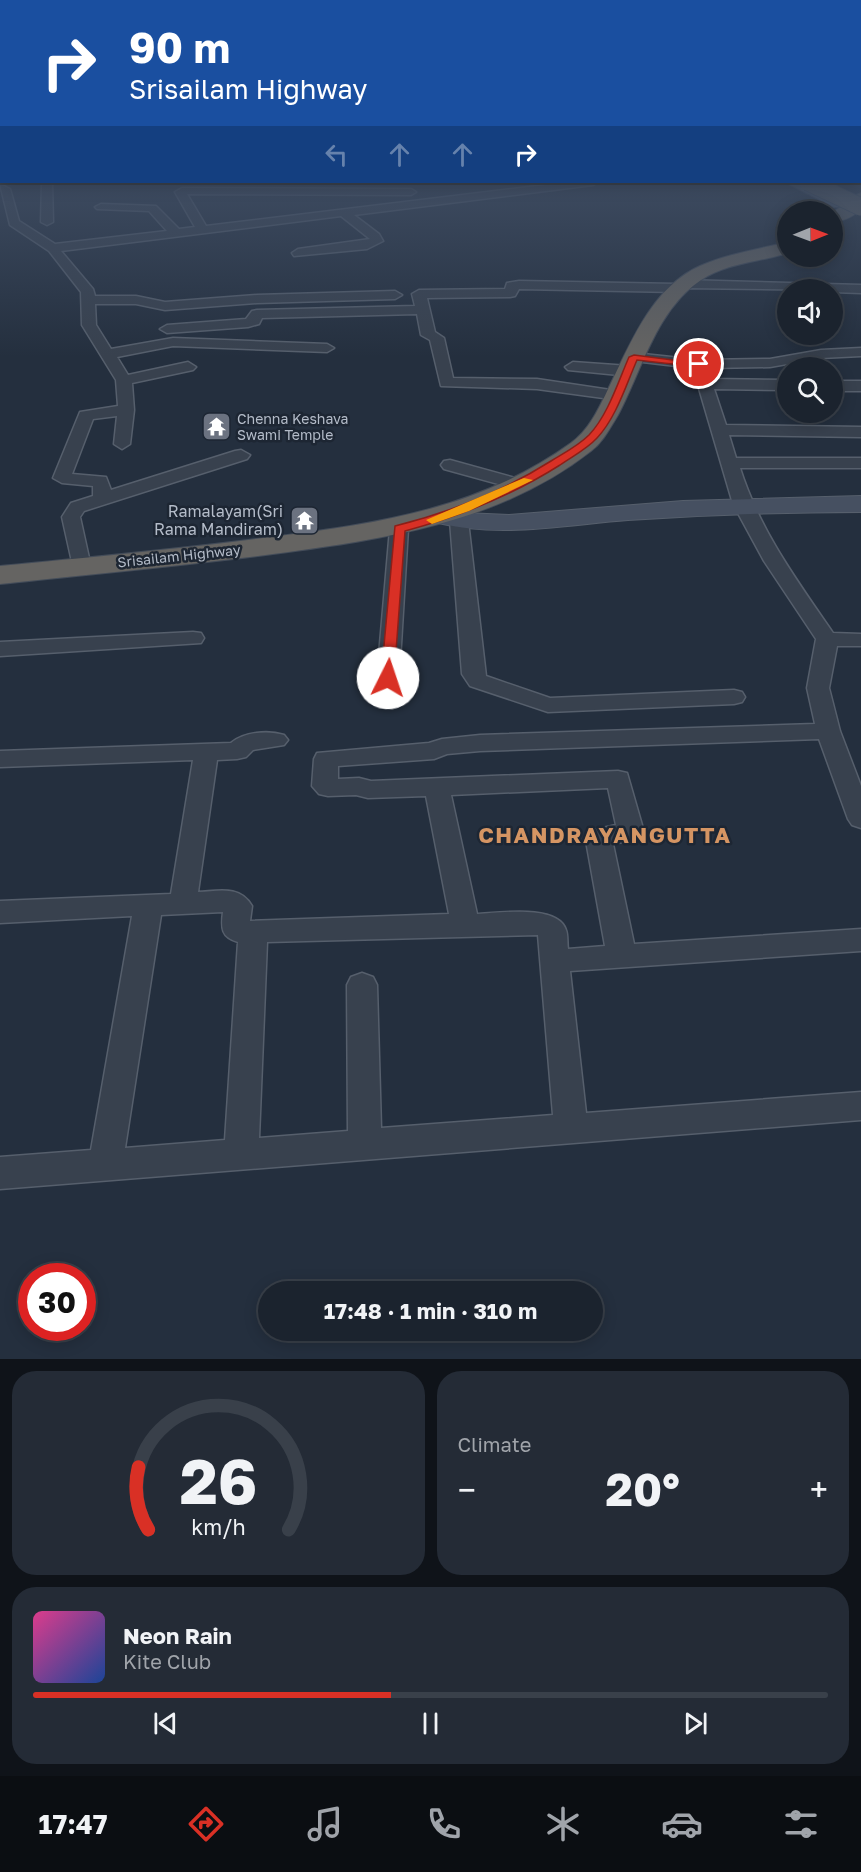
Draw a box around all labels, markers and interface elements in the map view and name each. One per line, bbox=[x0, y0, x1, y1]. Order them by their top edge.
text: 90 m bbox=[129, 22, 230, 72]
icon: right bbox=[30, 24, 108, 102]
text: Srisailam Highway bbox=[129, 73, 367, 105]
icon: left bbox=[320, 138, 353, 171]
icon: ahead bbox=[383, 138, 416, 171]
icon: ahead bbox=[446, 138, 479, 171]
icon: right bbox=[509, 138, 542, 171]
north arrow bbox=[777, 201, 843, 267]
map controls bbox=[777, 201, 843, 423]
button: sound bbox=[777, 279, 843, 345]
pin bbox=[673, 338, 724, 389]
icon: arrive bbox=[682, 347, 715, 380]
button: search bbox=[777, 357, 843, 423]
place label: Chenna Keshava Swami Temple bbox=[237, 410, 348, 443]
temple icon: Chenna Keshava Swami Temple bbox=[200, 411, 232, 443]
place label: Ramalayam(Sri Rama Mandiram) bbox=[154, 501, 283, 539]
temple icon: Ramalayam(Sri Rama Mandiram) bbox=[288, 504, 320, 536]
street label: Srisailam Highway bbox=[117, 541, 241, 570]
position arrow bbox=[356, 646, 420, 710]
district label: CHANDRAYANGUTTA bbox=[478, 821, 732, 848]
speed limit sign: 30 bbox=[18, 1263, 96, 1341]
text: 17:48 · 1 min · 310 m bbox=[324, 1297, 537, 1324]
text: Climate bbox=[458, 1432, 531, 1456]
text: 26 bbox=[179, 1443, 257, 1518]
text: 20° bbox=[606, 1462, 680, 1516]
text: − bbox=[458, 1470, 476, 1509]
text: + bbox=[810, 1470, 828, 1509]
text: km/h bbox=[191, 1514, 246, 1540]
text: Neon Rain bbox=[123, 1622, 232, 1649]
text: Kite Club bbox=[123, 1649, 211, 1673]
icon: previous bbox=[149, 1707, 182, 1740]
icon: pause bbox=[414, 1707, 447, 1740]
icon: next bbox=[679, 1707, 712, 1740]
icon: directions bbox=[185, 1803, 227, 1845]
icon: music bbox=[304, 1803, 346, 1845]
icon: phone bbox=[423, 1803, 465, 1845]
icon: climate bbox=[542, 1803, 584, 1845]
icon: car bbox=[661, 1803, 703, 1845]
icon: filters bbox=[780, 1803, 822, 1845]
text: 17:47 bbox=[39, 1808, 107, 1840]

